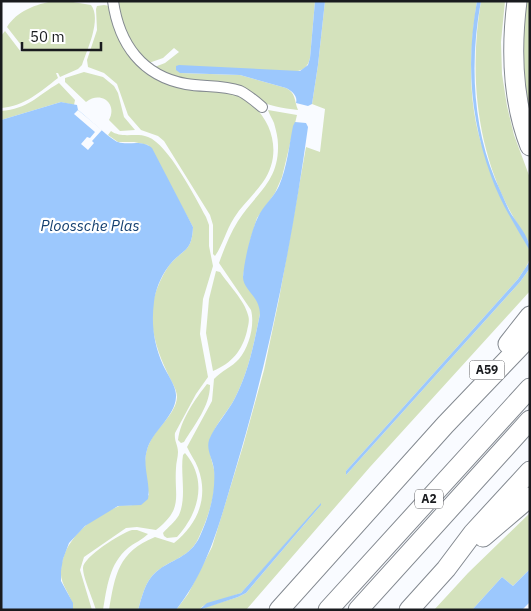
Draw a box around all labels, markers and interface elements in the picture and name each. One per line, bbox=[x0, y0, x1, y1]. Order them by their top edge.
scale bar bbox=[22, 20, 101, 52]
text: 50 m bbox=[30, 27, 65, 46]
water label: Ploossche Plas bbox=[41, 216, 139, 235]
road number: A59 bbox=[470, 360, 504, 380]
road number: A2 bbox=[415, 489, 443, 508]

